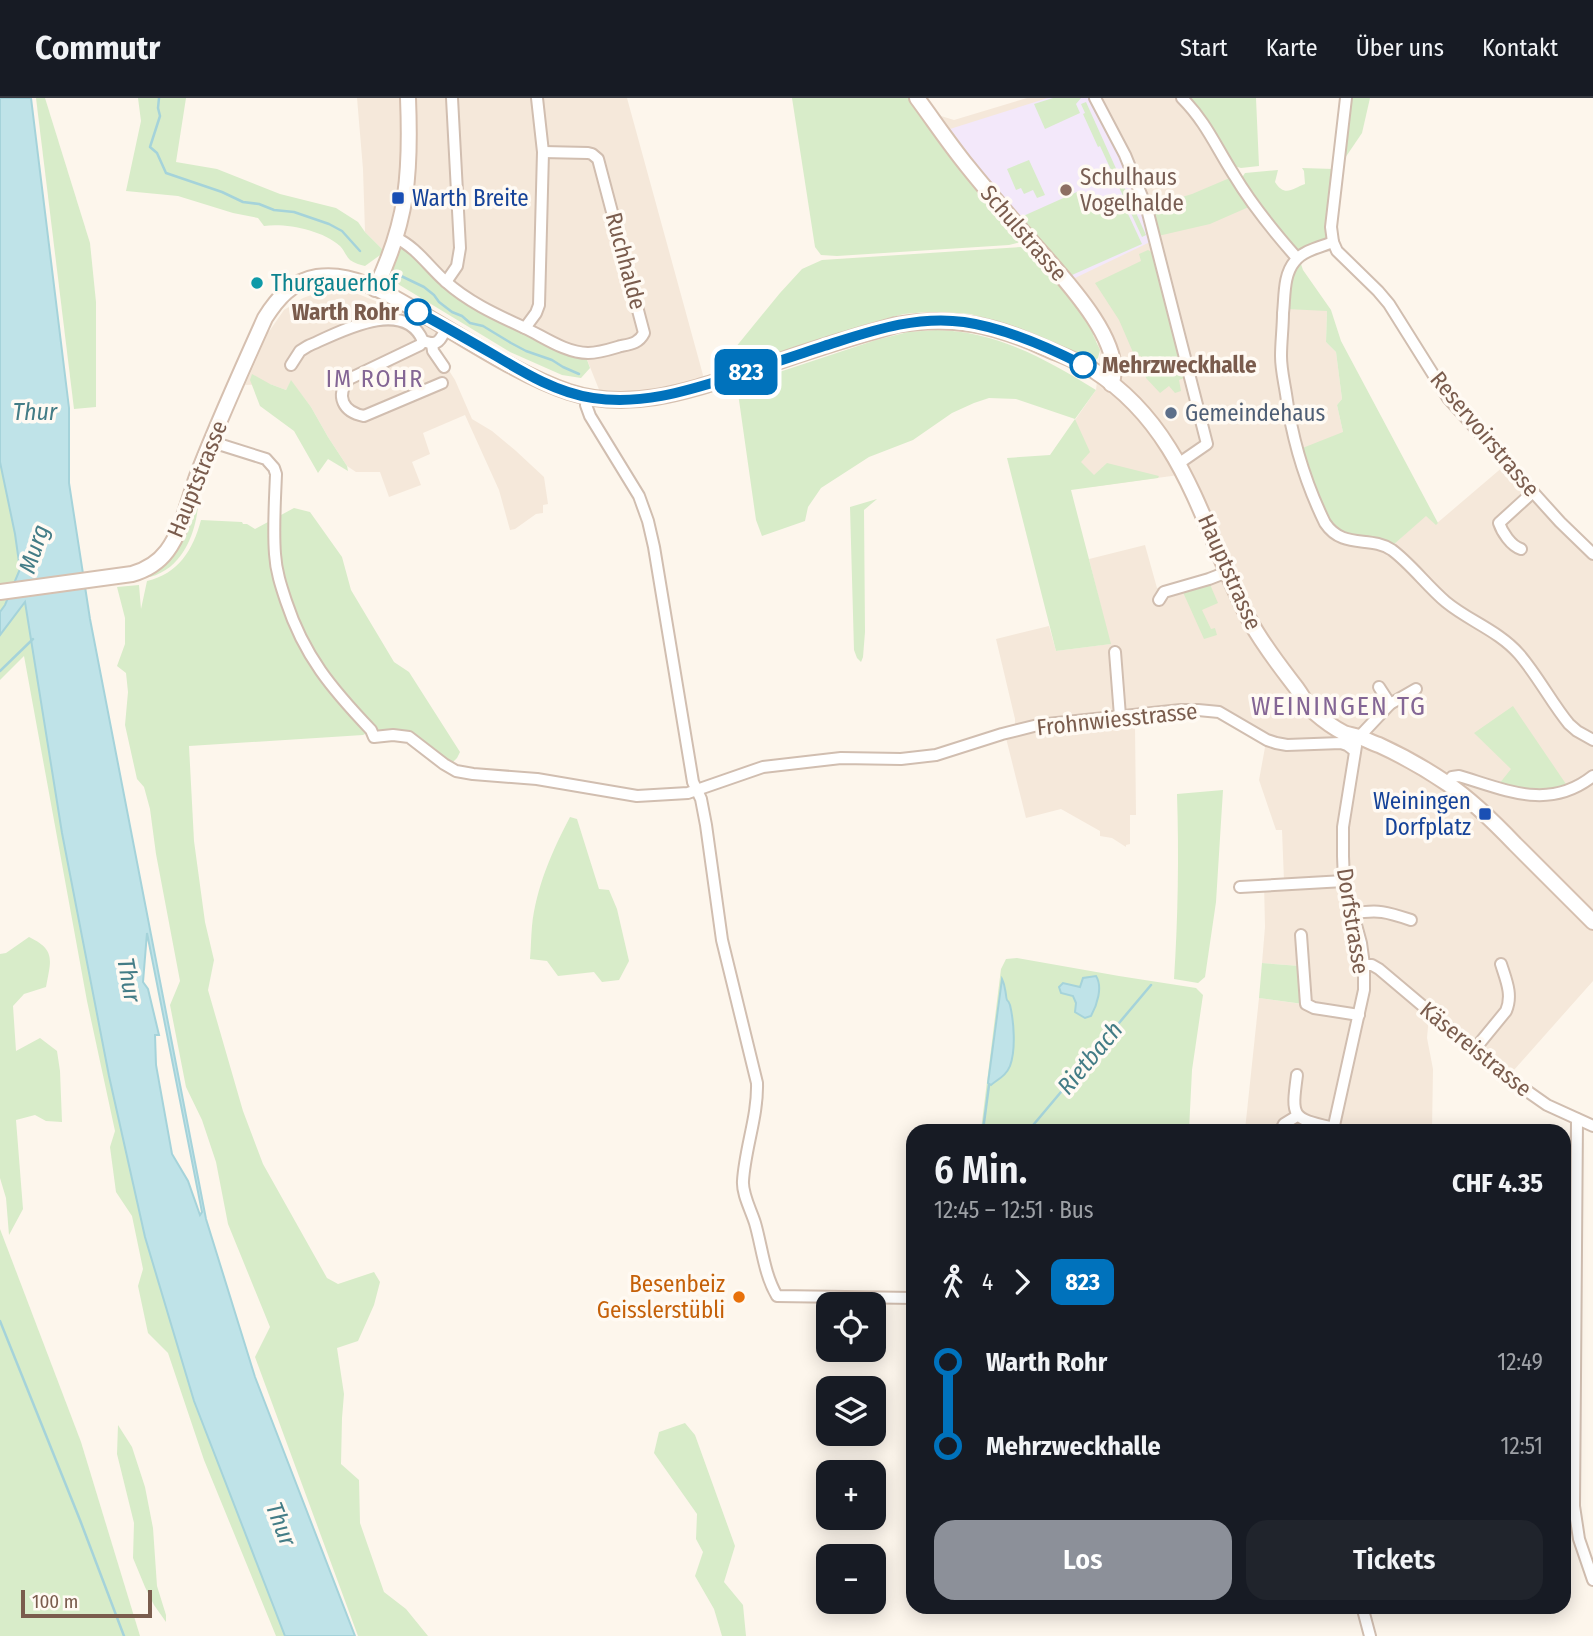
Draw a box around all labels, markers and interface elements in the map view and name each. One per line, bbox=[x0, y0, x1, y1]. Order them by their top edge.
text: Commutr bbox=[35, 28, 160, 68]
text: Start bbox=[1180, 34, 1228, 62]
text: Karte bbox=[1266, 34, 1318, 62]
text: Über uns bbox=[1356, 34, 1444, 62]
text: Kontakt bbox=[1482, 34, 1558, 62]
place label: Schulhaus Vogelhalde bbox=[1080, 163, 1184, 217]
street label: Schulstrasse bbox=[975, 179, 1073, 287]
marker: Schulhaus Vogelhalde bbox=[1058, 182, 1074, 198]
place label: Warth Breite bbox=[412, 184, 529, 212]
marker: Warth Breite bbox=[390, 190, 406, 206]
street label: Ruchhalde bbox=[600, 209, 652, 313]
place label: Thurgauerhof bbox=[271, 269, 400, 297]
marker: Thurgauerhof bbox=[249, 275, 265, 291]
place label: Warth Rohr bbox=[292, 298, 400, 326]
marker: Warth Rohr bbox=[405, 299, 431, 325]
line badge: 823 bbox=[706, 349, 786, 395]
place label: Mehrzweckhalle bbox=[1102, 351, 1257, 379]
marker: Mehrzweckhalle bbox=[1070, 352, 1096, 378]
text: 823 bbox=[728, 358, 764, 386]
district label: IM ROHR bbox=[326, 365, 424, 393]
street label: Reservoirstrasse bbox=[1424, 366, 1546, 502]
water label: Thur bbox=[13, 398, 58, 426]
place label: Gemeindehaus bbox=[1185, 399, 1326, 427]
marker: Gemeindehaus bbox=[1163, 405, 1179, 421]
street label: Hauptstrasse bbox=[161, 416, 233, 542]
street label: Hauptstrasse bbox=[1192, 510, 1268, 634]
water label: Murg bbox=[13, 521, 55, 577]
district label: WEININGEN TG bbox=[1251, 691, 1427, 722]
street label: Frohnwiesstrasse bbox=[1035, 697, 1199, 741]
place label: Weiningen Dorfplatz bbox=[1373, 787, 1471, 841]
marker: Weiningen Dorfplatz bbox=[1477, 806, 1493, 822]
street label: Dorfstrasse bbox=[1331, 866, 1375, 976]
water label: Thur bbox=[111, 956, 147, 1005]
street label: Käsereistrasse bbox=[1415, 996, 1537, 1102]
water label: Rietbach bbox=[1052, 1016, 1128, 1100]
text: 6 Min. bbox=[934, 1147, 1027, 1193]
text: CHF 4.35 bbox=[1452, 1168, 1543, 1199]
text: 12:45 – 12:51 · Bus bbox=[934, 1196, 1094, 1224]
icon: walk bbox=[934, 1263, 972, 1301]
icon: forward bbox=[1003, 1263, 1041, 1301]
text: 4 bbox=[982, 1268, 993, 1296]
text: 823 bbox=[1065, 1268, 1100, 1296]
place label: Besenbeiz Geisslerstübli bbox=[597, 1270, 725, 1324]
marker: Besenbeiz Geisslerstübli bbox=[731, 1289, 747, 1305]
map controls bbox=[816, 1292, 886, 1614]
button: locate bbox=[816, 1292, 886, 1362]
text: Warth Rohr bbox=[986, 1347, 1107, 1378]
text: 12:49 bbox=[1497, 1348, 1543, 1376]
button: layers bbox=[816, 1376, 886, 1446]
text: Mehrzweckhalle bbox=[986, 1431, 1161, 1462]
text: 12:51 bbox=[1501, 1432, 1543, 1460]
button: + bbox=[816, 1460, 886, 1530]
water label: Thur bbox=[260, 1498, 302, 1550]
button: Los bbox=[934, 1520, 1232, 1600]
button: Tickets bbox=[1246, 1520, 1543, 1600]
button: − bbox=[816, 1544, 886, 1614]
scale bar bbox=[21, 1587, 152, 1619]
text: 100 m bbox=[32, 1590, 78, 1613]

